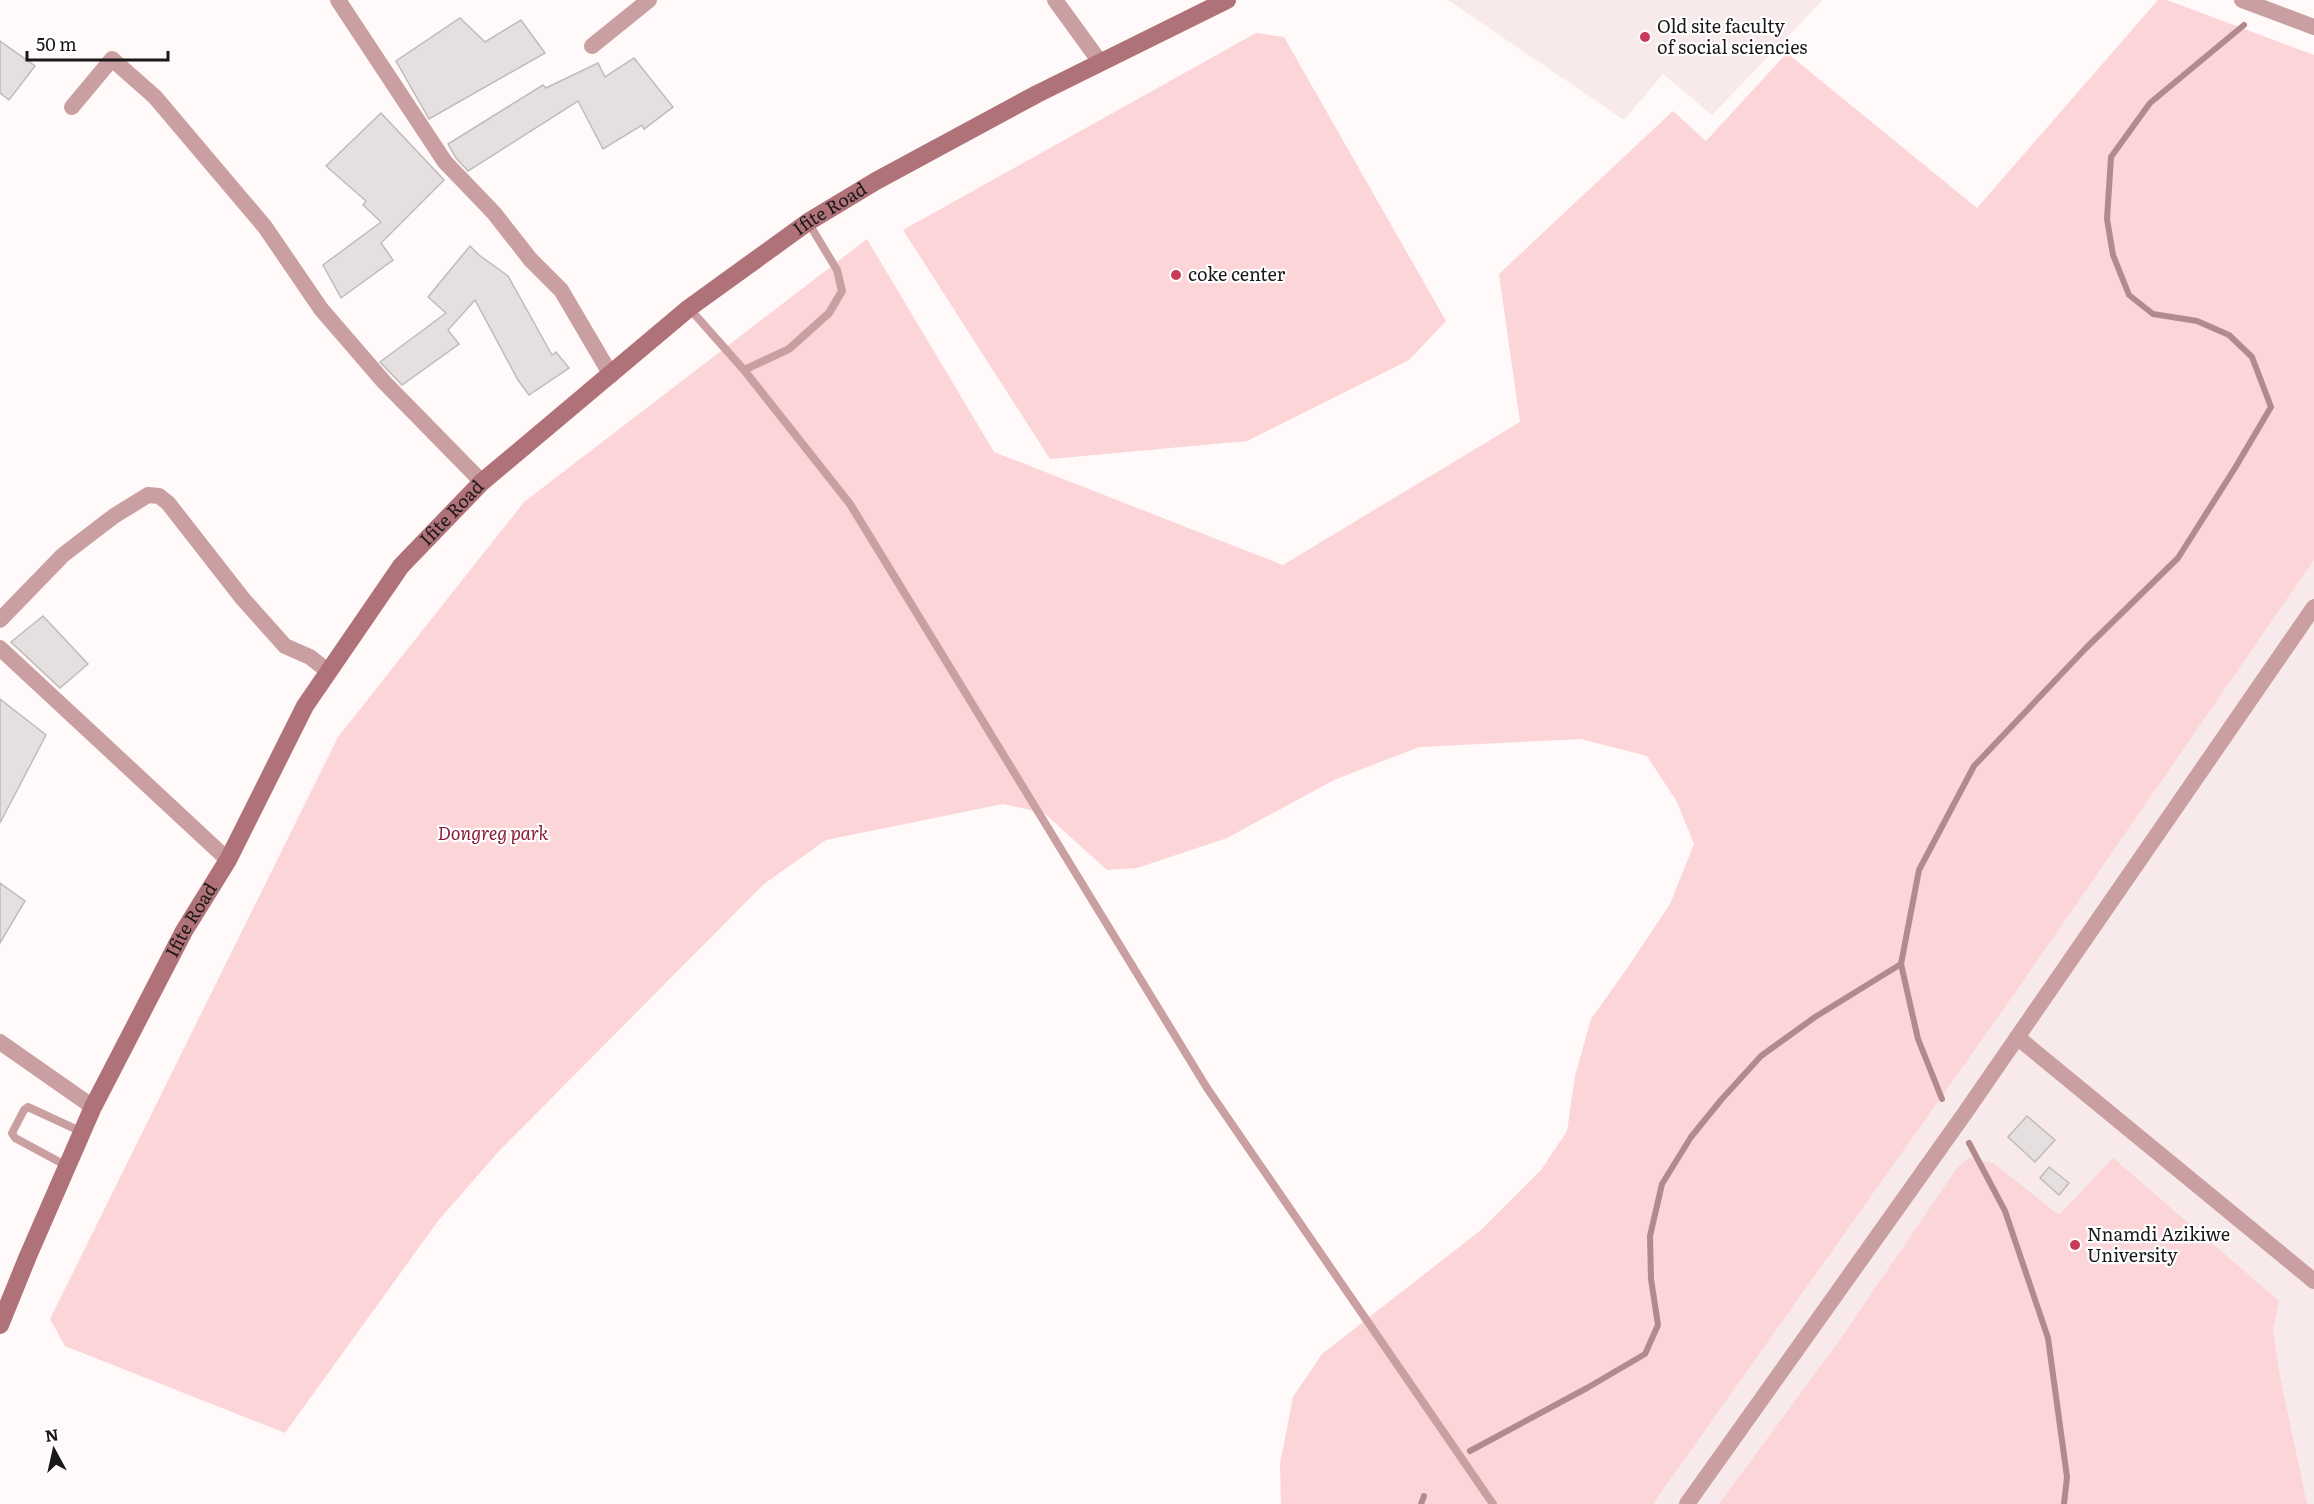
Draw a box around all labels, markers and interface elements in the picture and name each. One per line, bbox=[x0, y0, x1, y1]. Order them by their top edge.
place label: Old site faculty of social sciencies bbox=[1657, 12, 1807, 60]
scale bar bbox=[27, 24, 168, 62]
text: 50 m bbox=[36, 30, 77, 57]
marker: Old site faculty of social sciencies bbox=[1638, 30, 1652, 44]
street label: Ifite Road bbox=[786, 175, 871, 241]
place label: coke center bbox=[1188, 260, 1286, 287]
marker: coke center bbox=[1169, 268, 1183, 282]
street label: Ifite Road bbox=[412, 473, 489, 551]
park label: Dongreg park bbox=[438, 819, 548, 846]
street label: Ifite Road bbox=[158, 877, 223, 962]
place label: Nnamdi Azikiwe University bbox=[2087, 1220, 2230, 1268]
marker: Nnamdi Azikiwe University bbox=[2068, 1238, 2082, 1252]
north arrow bbox=[24, 1420, 84, 1480]
text: N bbox=[43, 1421, 60, 1447]

